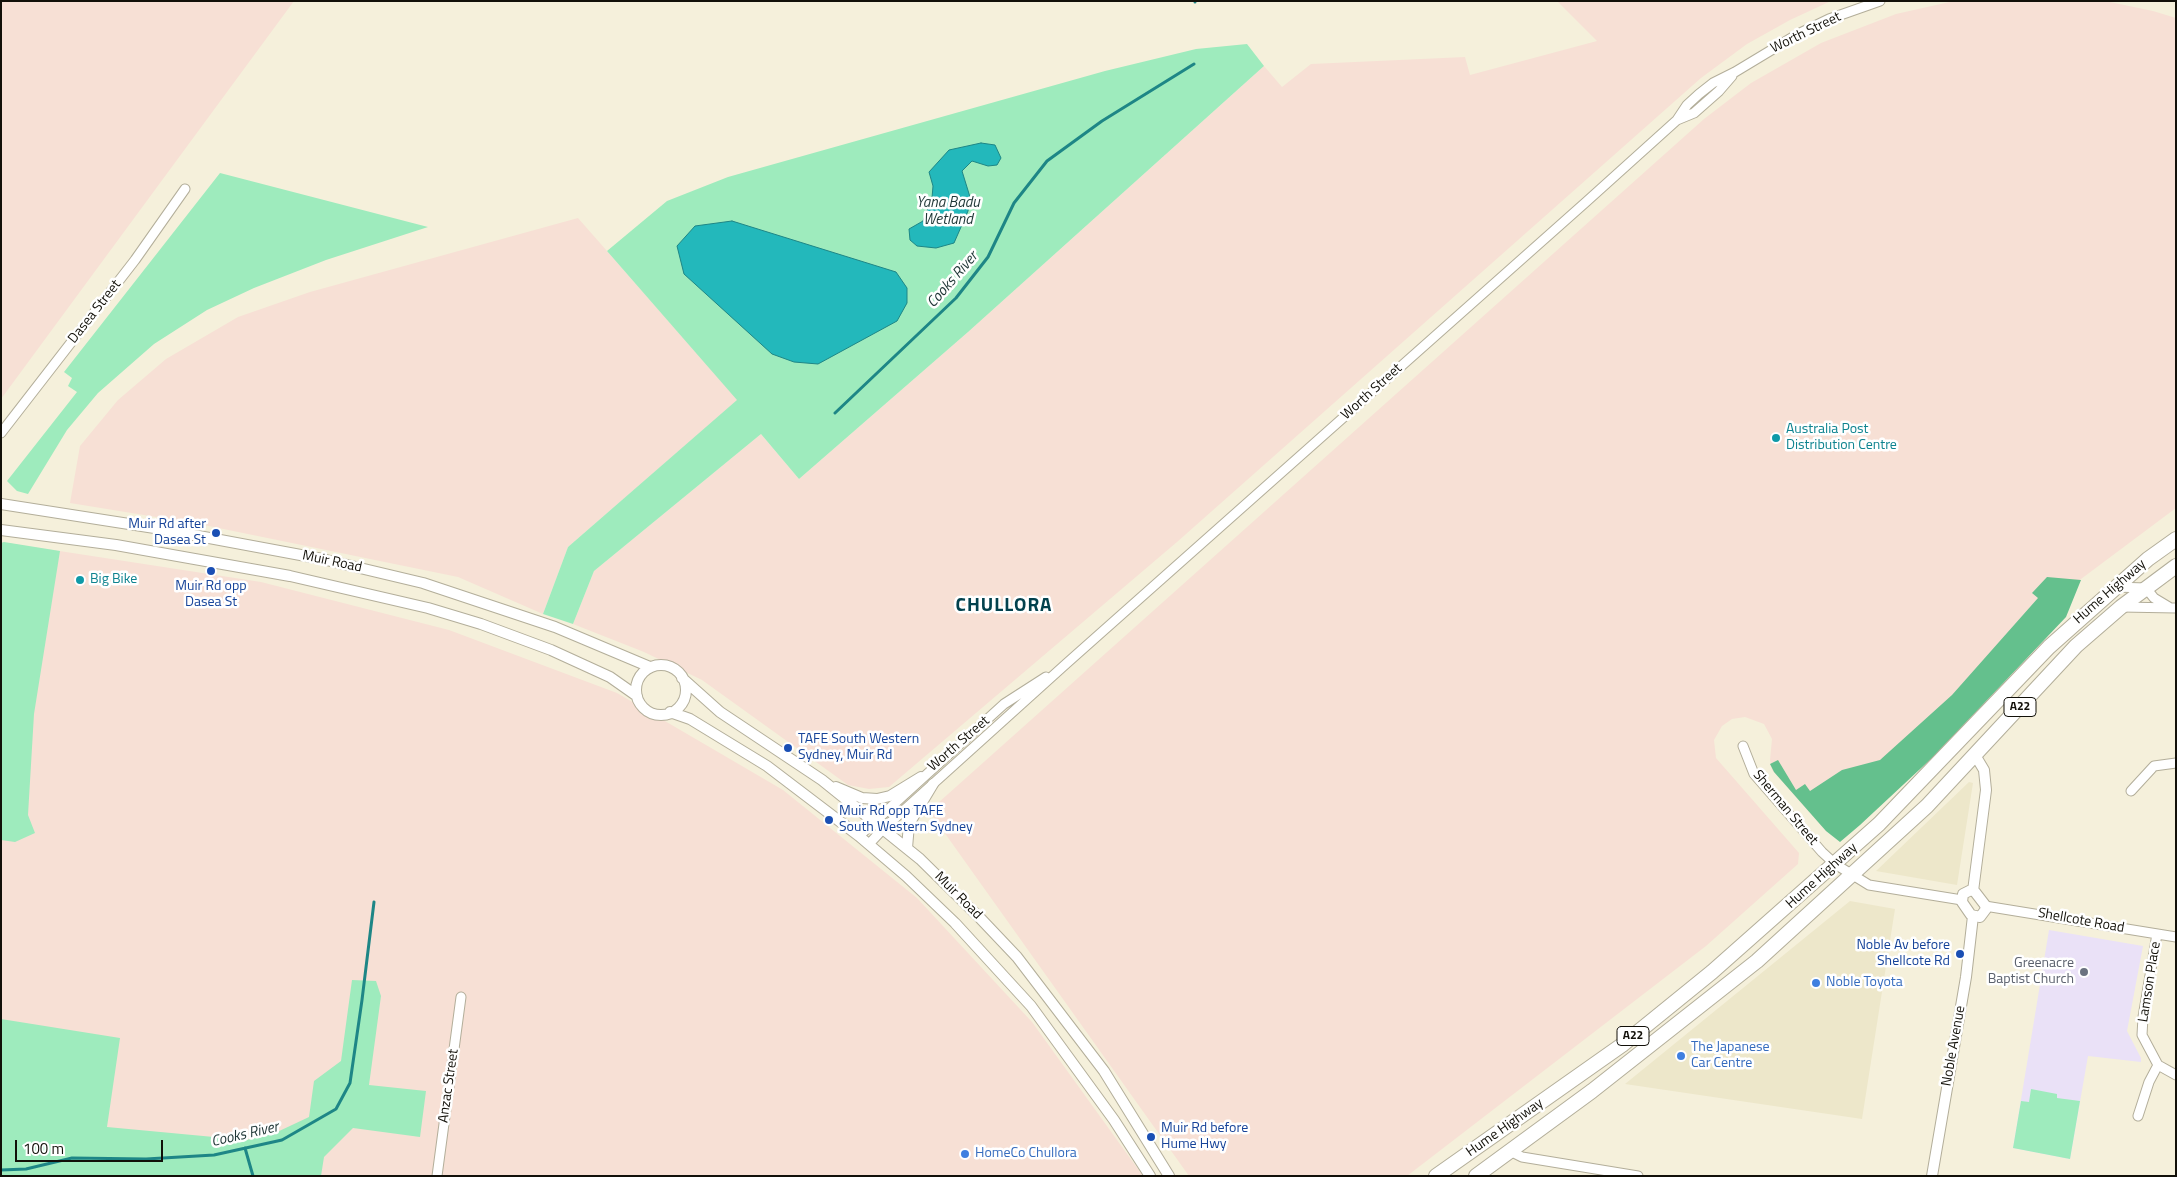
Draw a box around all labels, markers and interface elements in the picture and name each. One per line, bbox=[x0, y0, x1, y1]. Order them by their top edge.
street label: Worth Street bbox=[1768, 9, 1844, 57]
water label: Yana Badu Wetland bbox=[916, 194, 980, 229]
water label: Cooks River bbox=[924, 248, 982, 312]
street label: Dasea Street bbox=[65, 277, 125, 347]
street label: Worth Street bbox=[1338, 360, 1406, 424]
place label: Australia Post Distribution Centre bbox=[1786, 422, 1897, 454]
marker: Australia Post Distribution Centre bbox=[1770, 432, 1782, 444]
place label: Muir Rd after Dasea St bbox=[128, 517, 206, 550]
marker: Muir Rd after Dasea St bbox=[210, 527, 222, 539]
street label: Muir Road bbox=[301, 547, 363, 577]
street label: Hume Highway bbox=[2070, 556, 2150, 628]
marker: Muir Rd opp Dasea St bbox=[205, 565, 217, 577]
place label: Big Bike bbox=[90, 572, 137, 588]
marker: Big Bike bbox=[74, 574, 86, 586]
place label: Muir Rd opp Dasea St bbox=[175, 579, 247, 612]
district label: CHULLORA bbox=[955, 595, 1053, 617]
road number: A22 bbox=[2004, 698, 2036, 716]
street label: Worth Street bbox=[925, 713, 993, 775]
place label: TAFE South Western Sydney, Muir Rd bbox=[798, 732, 919, 764]
marker: TAFE South Western Sydney, Muir Rd bbox=[782, 742, 794, 754]
street label: Sherman Street bbox=[1749, 767, 1821, 849]
place label: Muir Rd opp TAFE South Western Sydney bbox=[839, 804, 973, 836]
marker: Muir Rd opp TAFE South Western Sydney bbox=[823, 814, 835, 826]
street label: Hume Highway bbox=[1783, 840, 1861, 912]
street label: Muir Road bbox=[931, 869, 985, 923]
street label: Shellcote Road bbox=[2037, 905, 2125, 937]
place label: Noble Av before Shellcote Rd bbox=[1856, 938, 1950, 970]
street label: Lamson Place bbox=[2135, 940, 2165, 1024]
marker: Noble Av before Shellcote Rd bbox=[1954, 948, 1966, 960]
place label: Greenacre Baptist Church bbox=[1988, 956, 2074, 989]
marker: Greenacre Baptist Church bbox=[2078, 966, 2090, 978]
place label: Noble Toyota bbox=[1826, 975, 1903, 991]
marker: Noble Toyota bbox=[1810, 977, 1822, 989]
street label: Noble Avenue bbox=[1939, 1004, 1969, 1088]
road number: A22 bbox=[1617, 1026, 1649, 1046]
place label: The Japanese Car Centre bbox=[1691, 1040, 1770, 1072]
street label: Anzac Street bbox=[435, 1048, 463, 1124]
marker: The Japanese Car Centre bbox=[1675, 1050, 1687, 1062]
street label: Hume Highway bbox=[1463, 1095, 1547, 1161]
water label: Cooks River bbox=[210, 1119, 280, 1151]
place label: Muir Rd before Hume Hwy bbox=[1161, 1121, 1248, 1154]
scale bar bbox=[18, 1130, 165, 1162]
marker: Muir Rd before Hume Hwy bbox=[1145, 1131, 1157, 1143]
text: 100 m bbox=[23, 1137, 64, 1160]
place label: HomeCo Chullora bbox=[975, 1146, 1077, 1162]
marker: HomeCo Chullora bbox=[959, 1148, 971, 1160]

